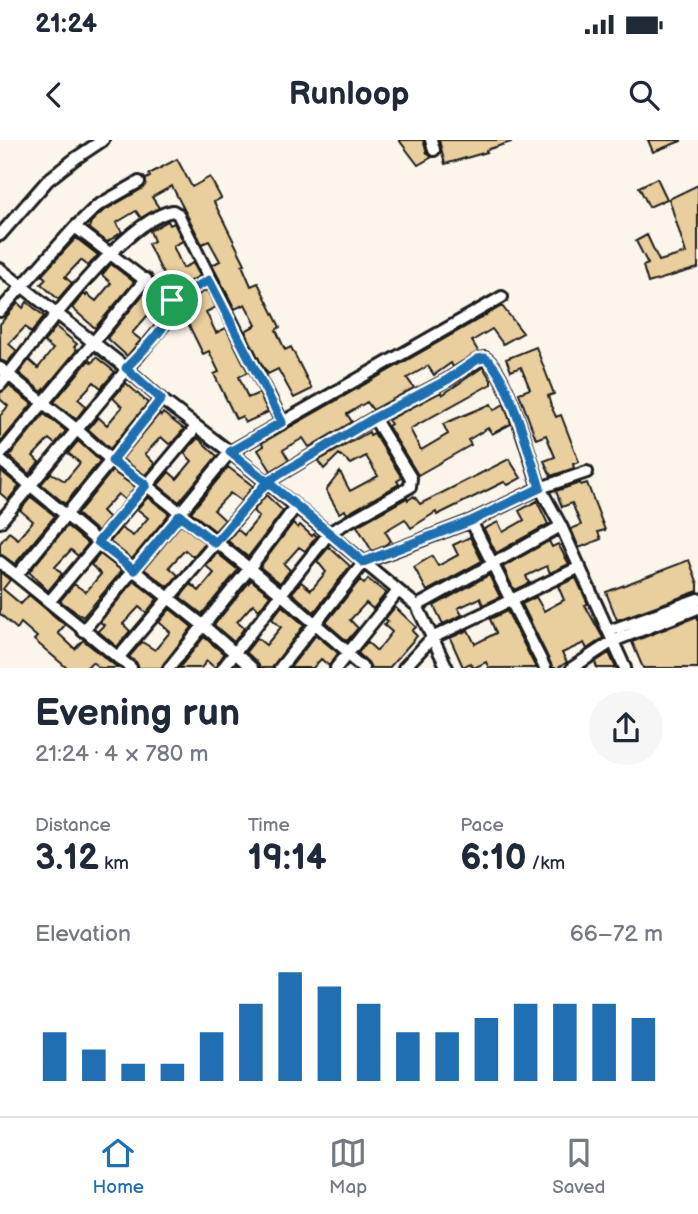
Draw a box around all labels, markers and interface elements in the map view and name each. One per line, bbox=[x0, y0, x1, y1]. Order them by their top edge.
text: 21:24 bbox=[35, 9, 97, 40]
text: Runloop bbox=[289, 75, 409, 114]
icon: back bbox=[35, 76, 73, 114]
icon: search bbox=[625, 76, 663, 114]
pin bbox=[142, 270, 202, 330]
icon: arrive bbox=[153, 281, 191, 319]
text: Evening run bbox=[35, 691, 240, 736]
button: share bbox=[589, 691, 663, 765]
text: 21:24 · 4 × 780 m bbox=[35, 740, 209, 768]
text: Distance bbox=[35, 814, 111, 837]
text: Time bbox=[248, 814, 290, 837]
text: Pace bbox=[460, 814, 504, 837]
text: 3.12 bbox=[35, 837, 99, 880]
text: 19:14 bbox=[248, 837, 327, 880]
text: 6:10 bbox=[460, 837, 526, 880]
text: km bbox=[99, 852, 129, 875]
text: /km bbox=[526, 852, 565, 875]
text: Elevation bbox=[35, 920, 131, 948]
text: 66–72 m bbox=[570, 920, 663, 948]
tab: Home bbox=[92, 1134, 144, 1199]
tab: Map bbox=[329, 1134, 367, 1199]
tab: Saved bbox=[552, 1134, 606, 1199]

